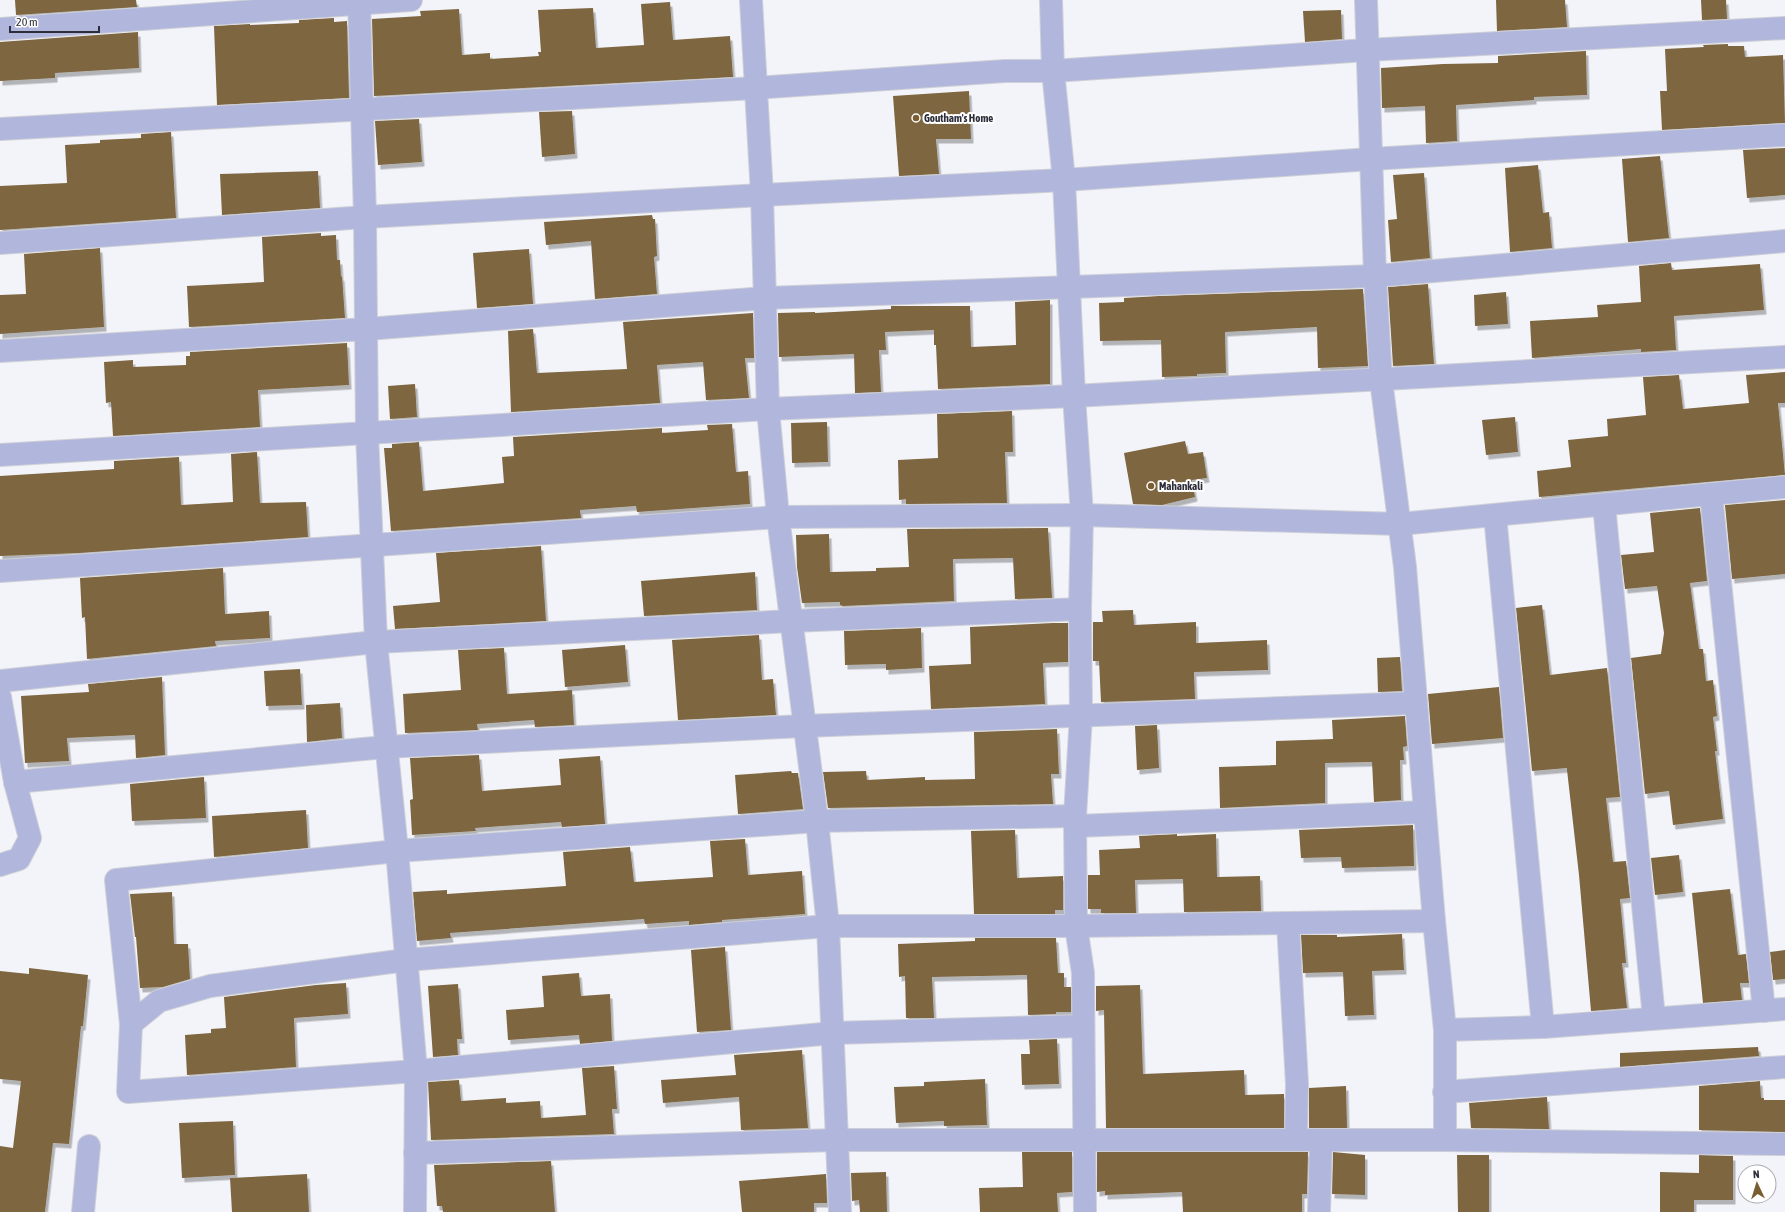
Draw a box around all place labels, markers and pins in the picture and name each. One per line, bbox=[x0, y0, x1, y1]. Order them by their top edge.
place label: Goutham's Home bbox=[924, 112, 993, 124]
marker: Goutham's Home bbox=[911, 113, 921, 123]
place label: Mahankali bbox=[1159, 480, 1203, 492]
marker: Mahankali bbox=[1146, 481, 1156, 491]

